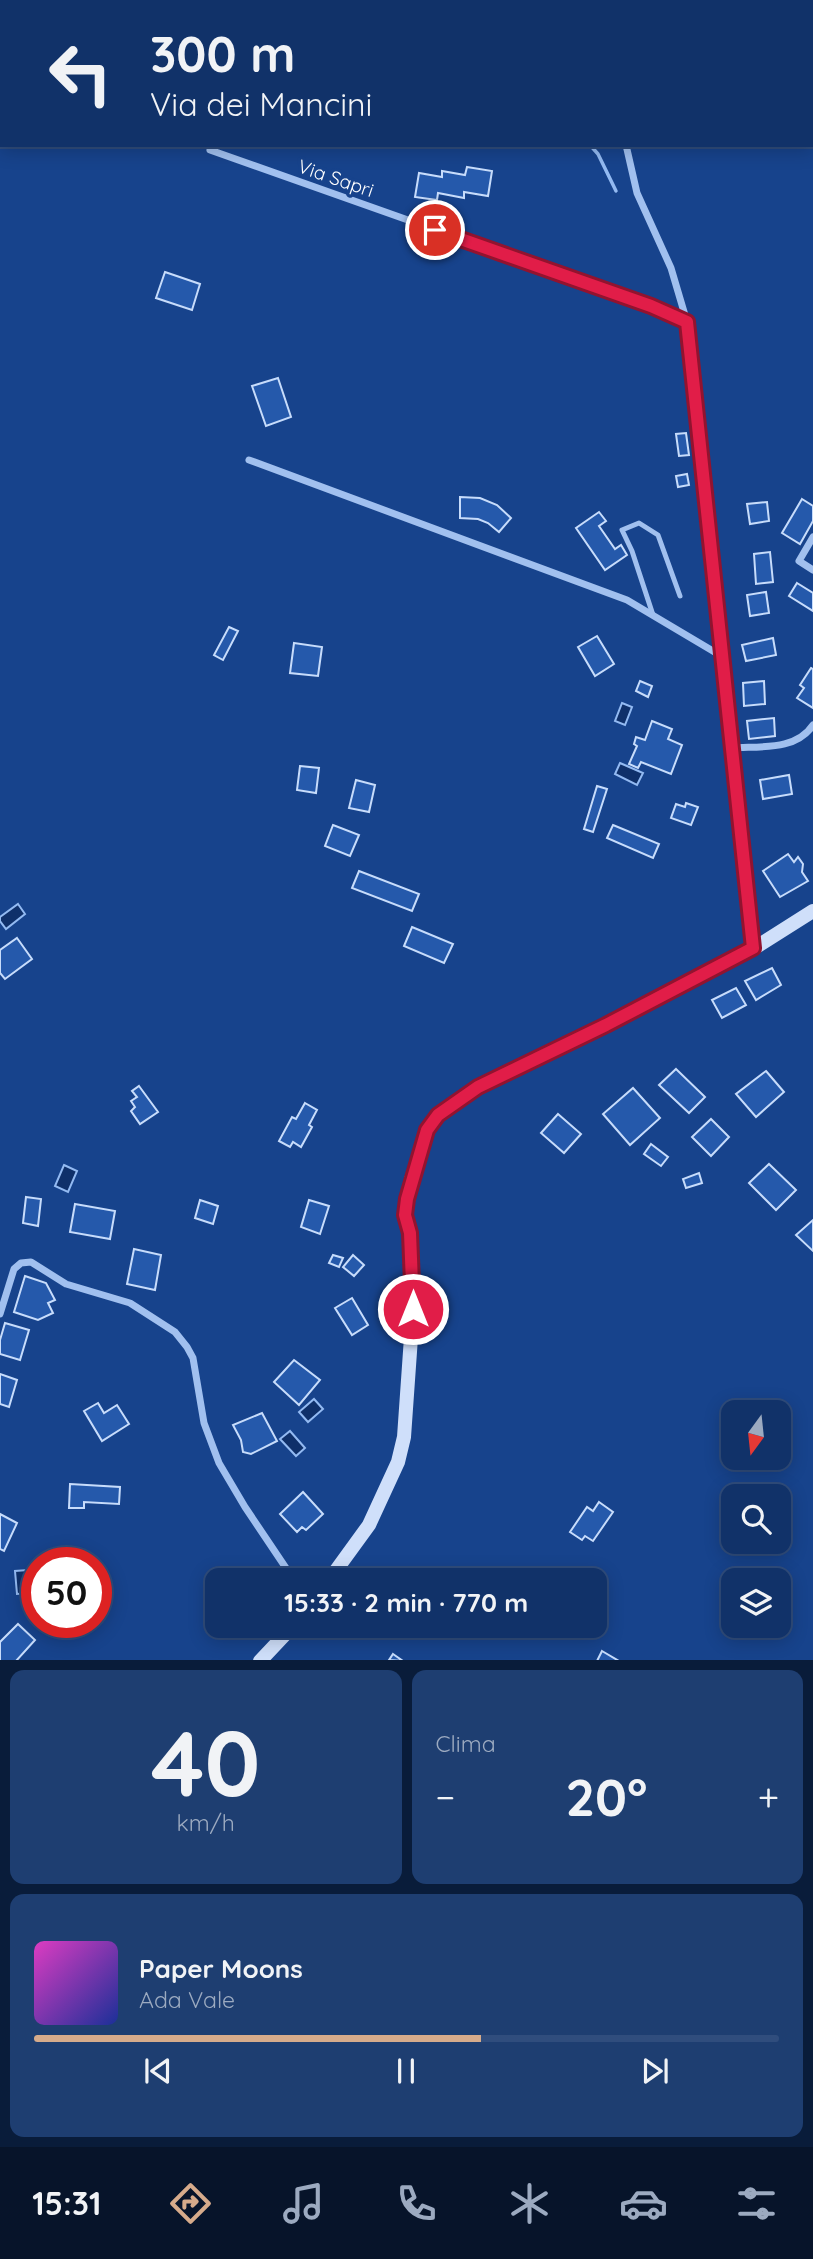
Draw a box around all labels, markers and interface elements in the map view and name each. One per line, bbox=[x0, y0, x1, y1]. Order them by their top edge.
text: 300 m bbox=[150, 23, 295, 84]
icon: left bbox=[35, 28, 126, 119]
text: Via dei Mancini bbox=[150, 84, 372, 124]
street label: Via Sapri bbox=[295, 154, 377, 202]
pin bbox=[405, 200, 465, 260]
icon: arrive bbox=[416, 211, 454, 249]
position arrow bbox=[376, 1272, 450, 1346]
north arrow bbox=[721, 1400, 791, 1470]
map controls bbox=[721, 1400, 791, 1638]
button: search bbox=[721, 1484, 791, 1554]
speed limit sign: 50 bbox=[21, 1547, 112, 1638]
button: layers bbox=[721, 1568, 791, 1638]
text: 15:33 · 2 min · 770 m bbox=[284, 1586, 528, 1619]
text: 40 bbox=[151, 1705, 260, 1819]
text: Clima bbox=[436, 1729, 496, 1758]
text: 20° bbox=[565, 1764, 647, 1829]
text: − bbox=[436, 1773, 455, 1821]
text: + bbox=[758, 1773, 779, 1821]
text: km/h bbox=[177, 1808, 235, 1837]
text: Paper Moons bbox=[139, 1952, 303, 1985]
text: Ada Vale bbox=[139, 1985, 235, 2014]
icon: previous bbox=[139, 2052, 177, 2090]
icon: pause bbox=[387, 2052, 425, 2090]
icon: next bbox=[636, 2052, 674, 2090]
icon: directions bbox=[166, 2179, 215, 2228]
icon: music bbox=[279, 2179, 328, 2228]
icon: phone bbox=[392, 2179, 441, 2228]
icon: climate bbox=[505, 2179, 554, 2228]
icon: car bbox=[619, 2179, 668, 2228]
icon: filters bbox=[732, 2179, 781, 2228]
text: 15:31 bbox=[32, 2183, 101, 2223]

